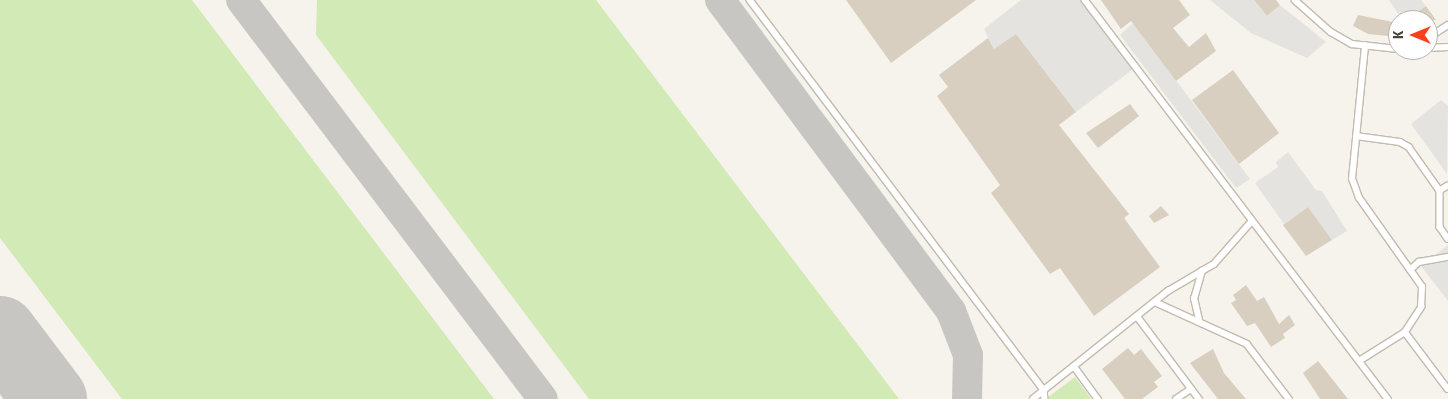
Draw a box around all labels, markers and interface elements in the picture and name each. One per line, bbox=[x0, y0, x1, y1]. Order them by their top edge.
north arrow bbox=[1388, 10, 1438, 60]
text: K bbox=[1390, 31, 1407, 39]

